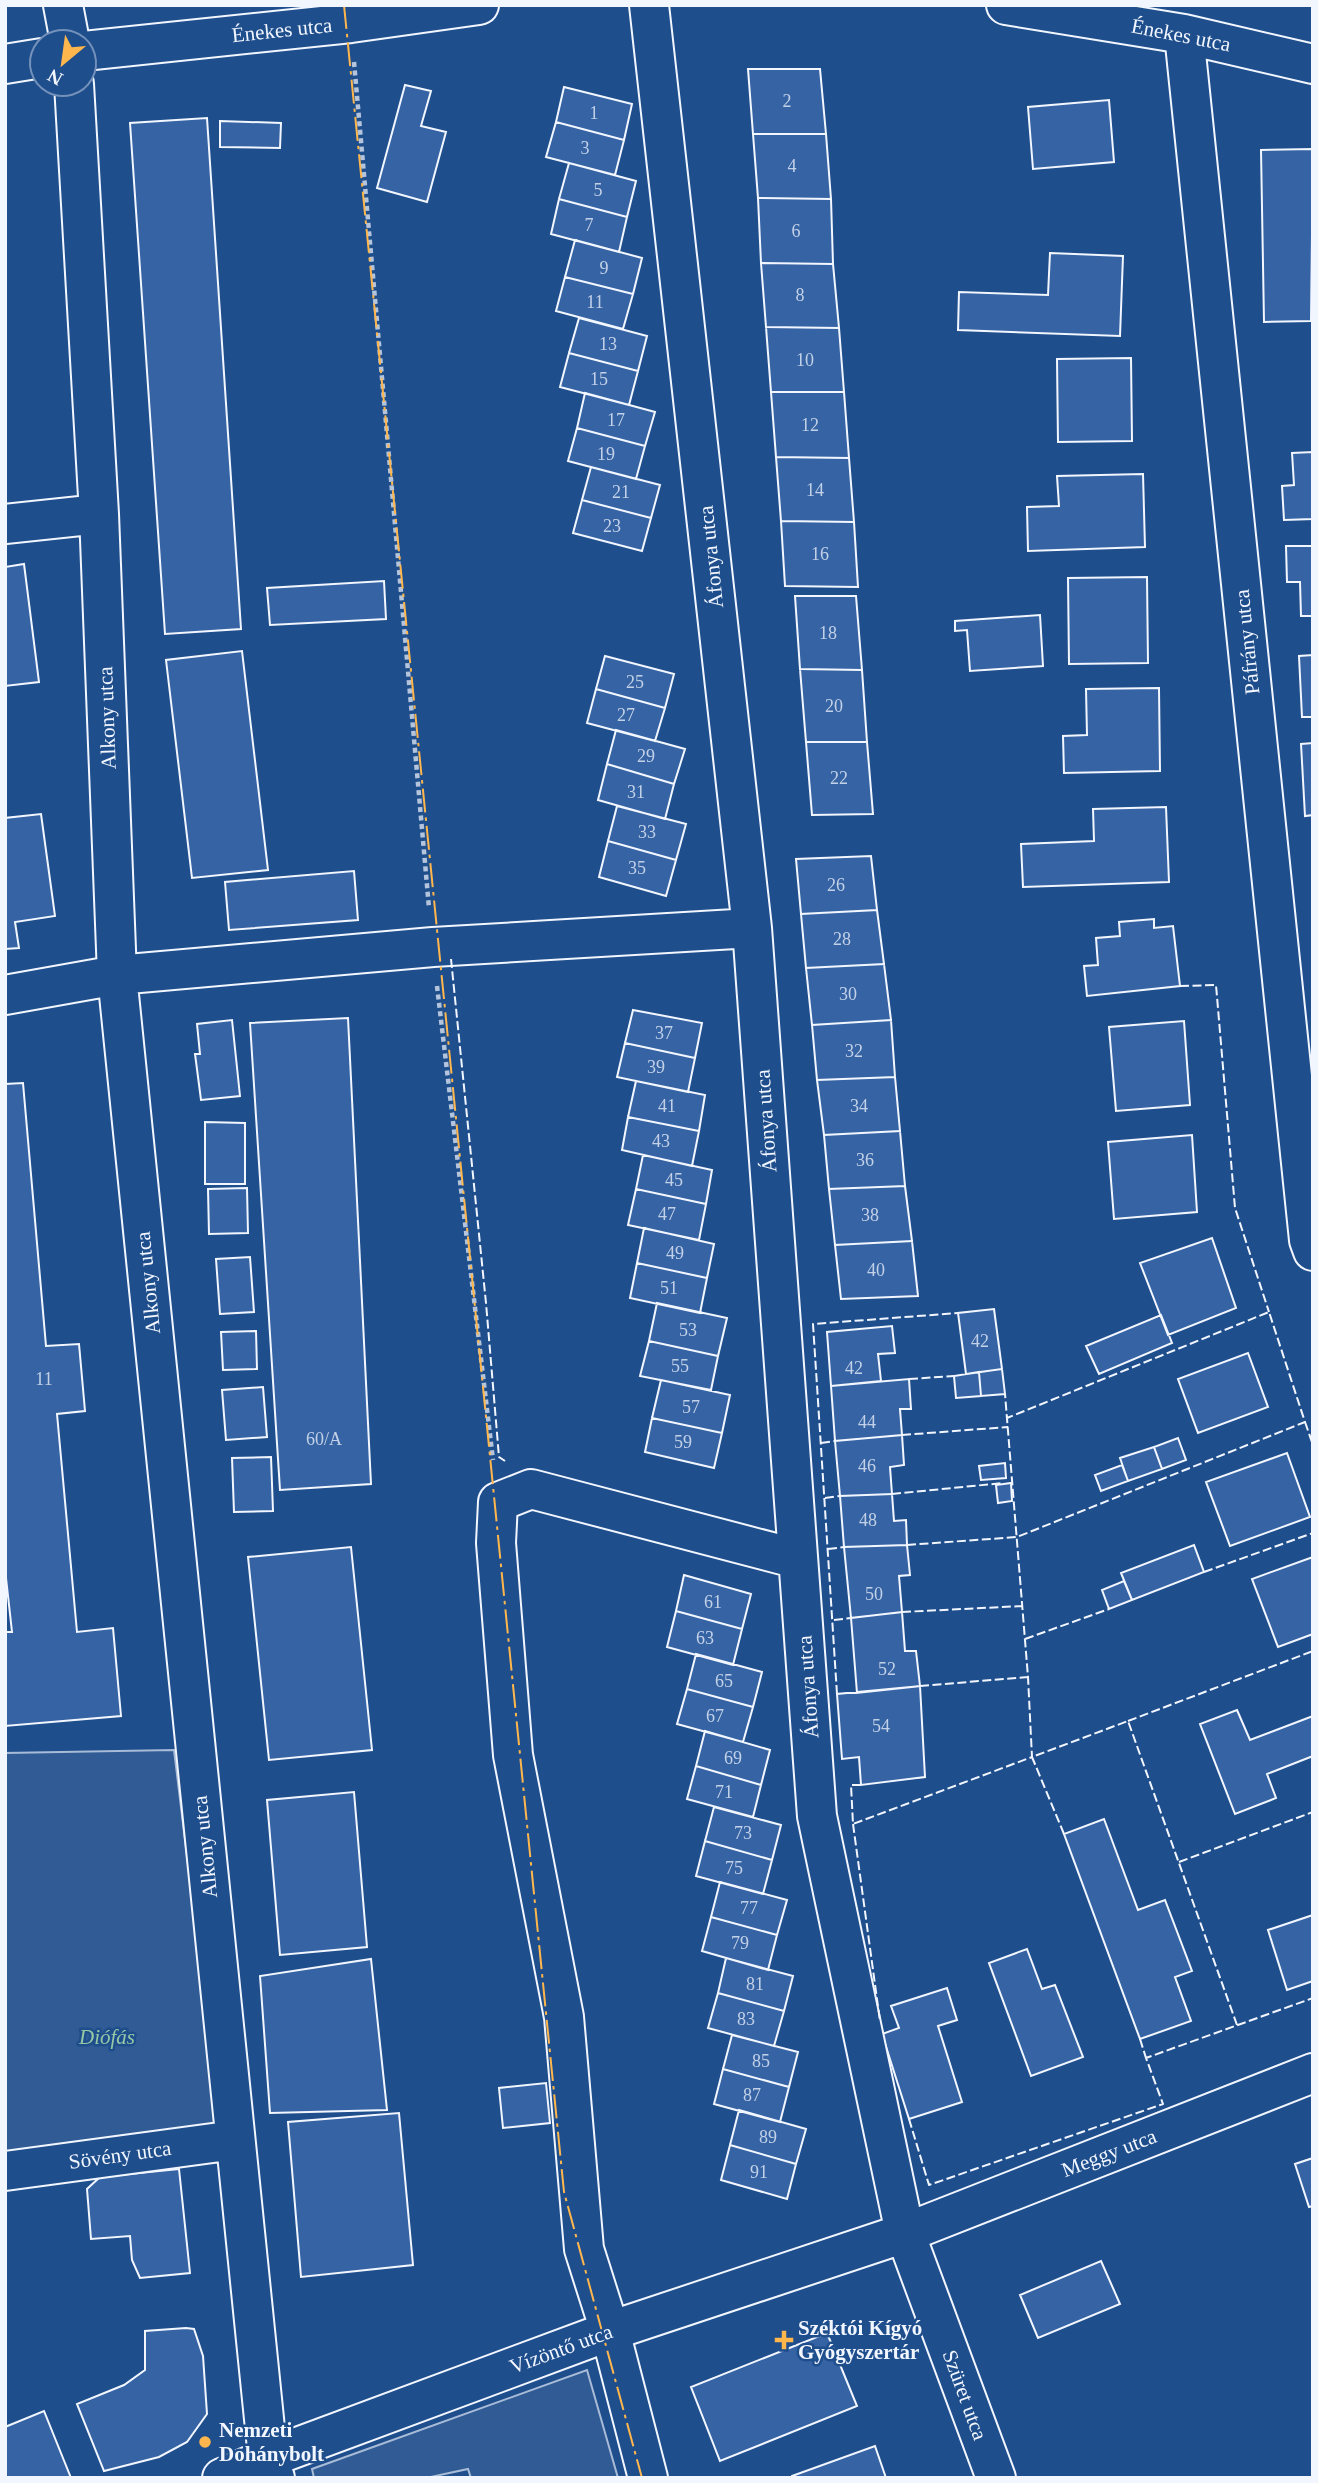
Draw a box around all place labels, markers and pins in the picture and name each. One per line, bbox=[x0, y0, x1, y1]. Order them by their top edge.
place label: Széktói Kígyó Gyógyszertár bbox=[798, 2316, 922, 2364]
marker: Széktói Kígyó Gyógyszertár bbox=[776, 2332, 792, 2348]
place label: Nemzeti Dohánybolt bbox=[219, 2418, 324, 2466]
marker: Nemzeti Dohánybolt bbox=[197, 2434, 213, 2450]

